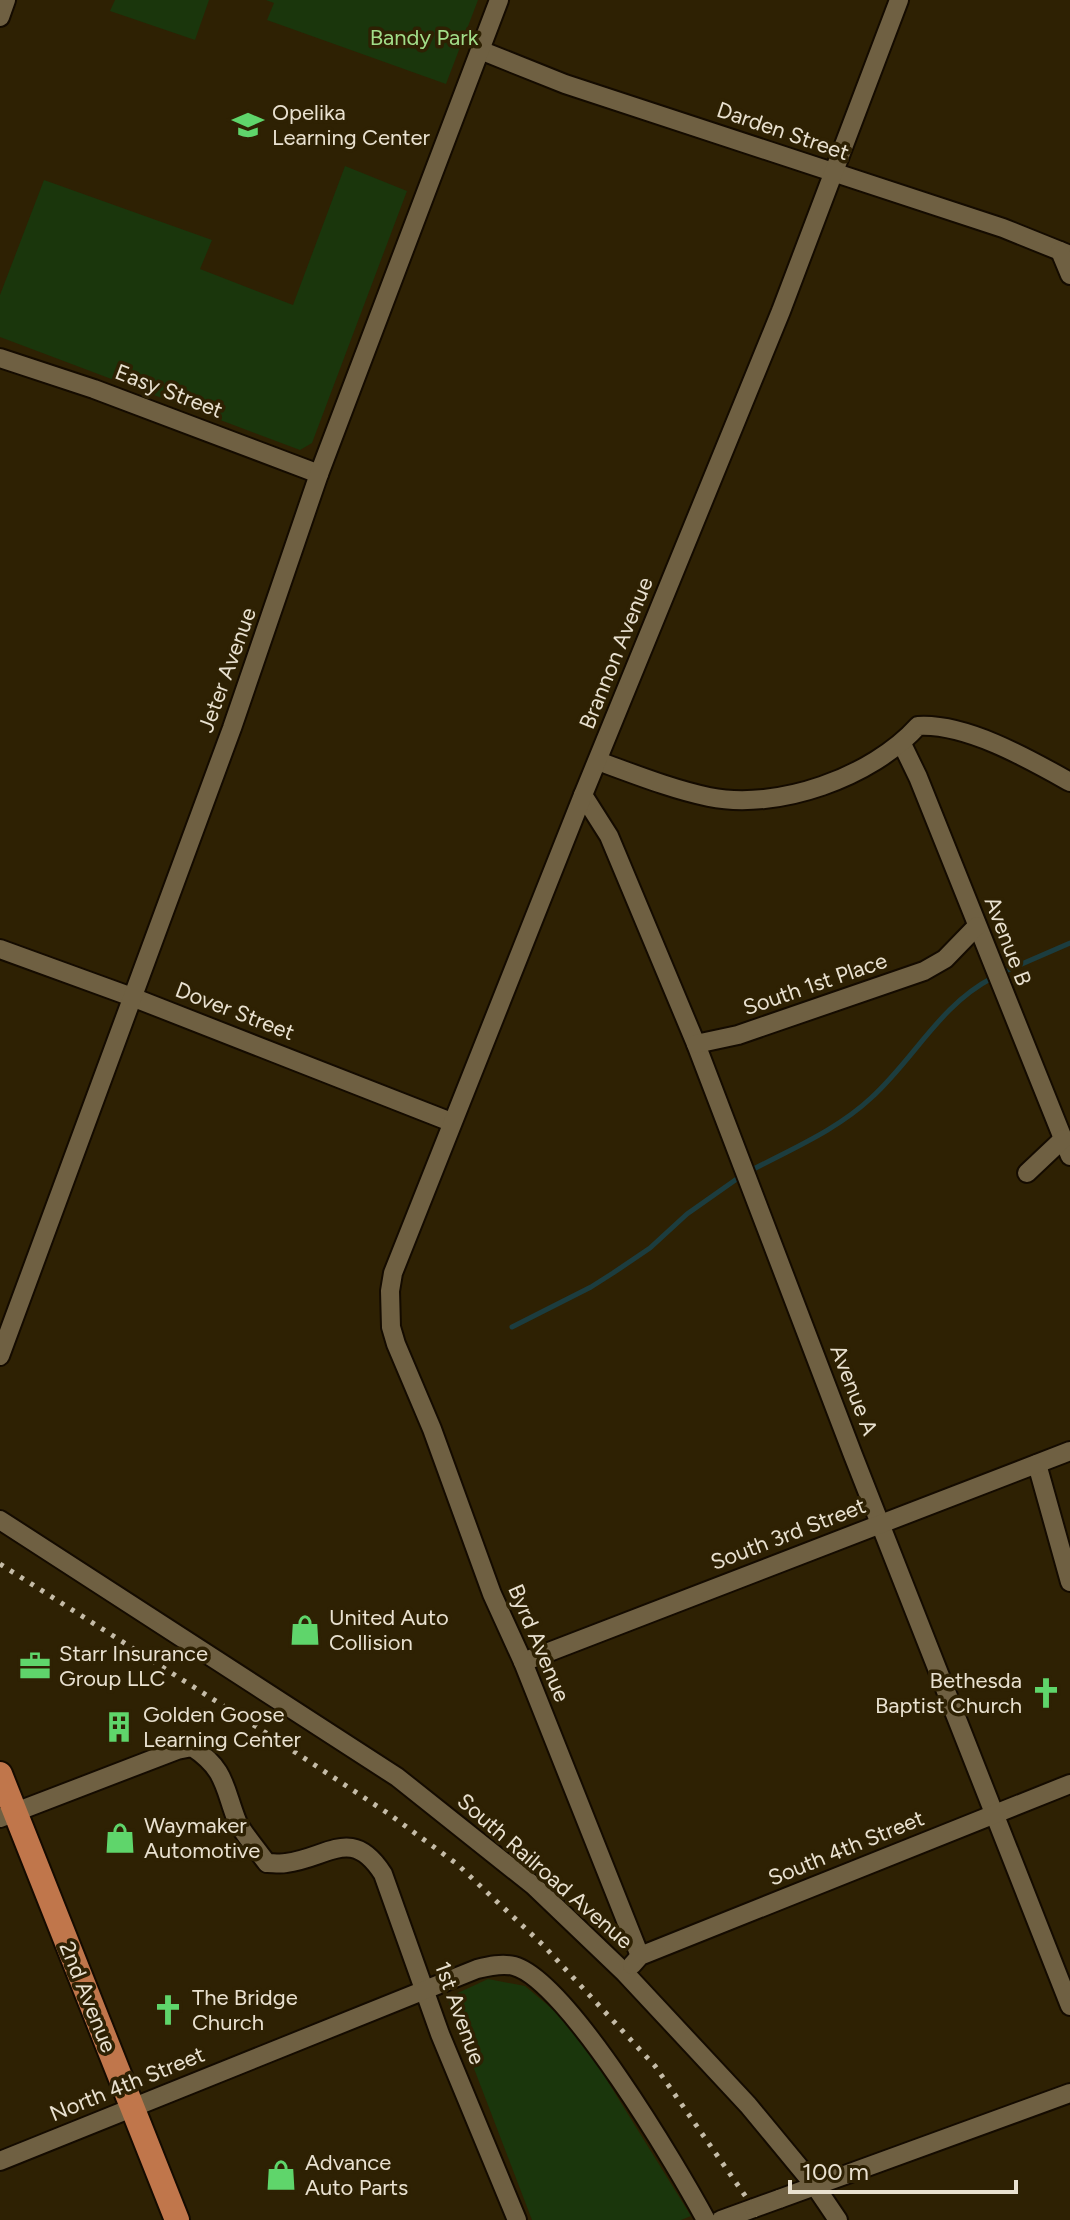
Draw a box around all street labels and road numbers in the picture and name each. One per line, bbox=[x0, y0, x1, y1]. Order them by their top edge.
street label: Darden Street bbox=[713, 96, 853, 166]
street label: Easy Street bbox=[111, 358, 227, 424]
street label: Brannon Avenue bbox=[573, 573, 659, 733]
street label: Jeter Avenue bbox=[192, 604, 262, 736]
street label: Avenue B bbox=[979, 893, 1037, 989]
street label: South 1st Place bbox=[740, 947, 890, 1021]
street label: Dover Street bbox=[172, 976, 298, 1046]
street label: Avenue A bbox=[824, 1341, 884, 1439]
street label: South 3rd Street bbox=[707, 1492, 869, 1576]
street label: Byrd Avenue bbox=[502, 1580, 576, 1706]
street label: South Railroad Avenue bbox=[452, 1787, 638, 1955]
street label: South 4th Street bbox=[764, 1804, 928, 1892]
street label: 2nd Avenue bbox=[54, 1938, 122, 2056]
street label: 1st Avenue bbox=[429, 1958, 491, 2068]
street label: North 4th Street bbox=[46, 2041, 208, 2127]

